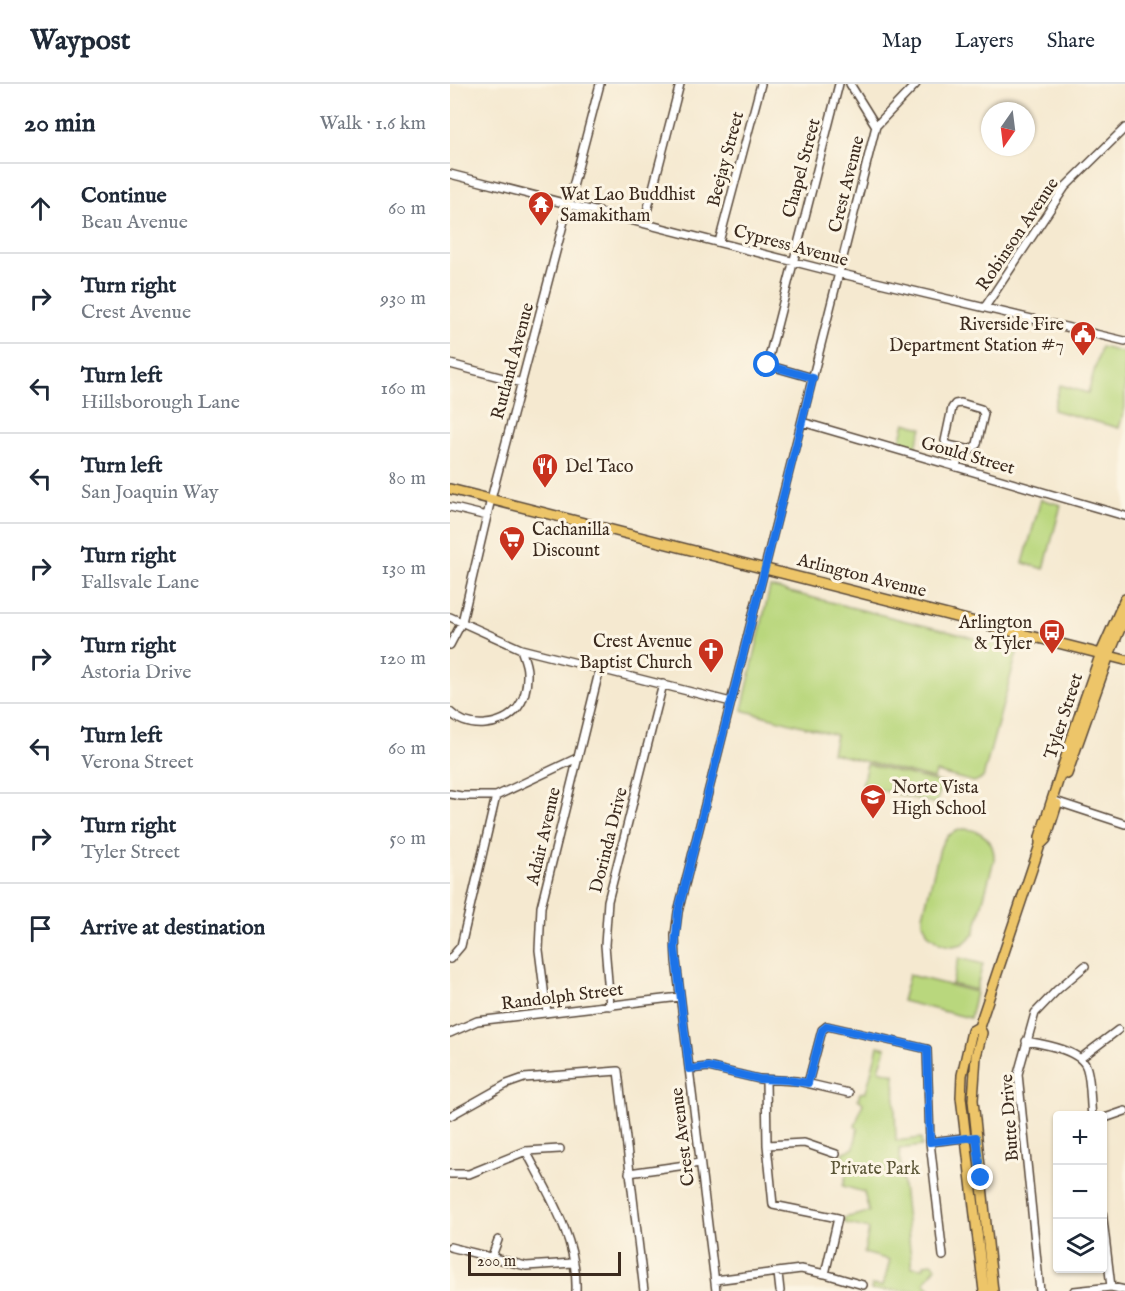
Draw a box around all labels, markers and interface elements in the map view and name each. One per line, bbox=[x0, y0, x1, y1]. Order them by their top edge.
text: Waypost bbox=[30, 24, 130, 59]
text: Map bbox=[882, 28, 922, 55]
text: Layers bbox=[955, 28, 1014, 55]
text: Share bbox=[1047, 28, 1095, 55]
north arrow bbox=[981, 102, 1035, 156]
text: 20 min bbox=[24, 107, 96, 140]
street label: Beejay Street bbox=[703, 109, 750, 210]
text: Walk · 1.6 km bbox=[320, 111, 426, 136]
street label: Chapel Street bbox=[778, 116, 827, 221]
street label: Crest Avenue bbox=[824, 133, 871, 235]
street label: Robinson Avenue bbox=[972, 174, 1065, 296]
text: Continue bbox=[81, 182, 167, 210]
place label: Wat Lao Buddhist Samakitham bbox=[560, 184, 695, 228]
temple icon: Wat Lao Buddhist Samakitham bbox=[526, 189, 556, 227]
icon: ahead bbox=[24, 192, 57, 225]
text: 60 m bbox=[388, 196, 426, 221]
text: Beau Avenue bbox=[81, 210, 188, 235]
street label: Cypress Avenue bbox=[731, 220, 851, 273]
text: Turn right bbox=[81, 272, 176, 300]
icon: right bbox=[24, 282, 57, 315]
text: 930 m bbox=[380, 286, 426, 311]
text: Crest Avenue bbox=[81, 300, 191, 325]
street label: Rutland Avenue bbox=[487, 300, 540, 422]
place label: Riverside Fire Department Station #7 bbox=[889, 314, 1064, 358]
public building icon: Riverside Fire Department Station #7 bbox=[1068, 319, 1098, 357]
route start bbox=[753, 351, 779, 377]
text: Turn left bbox=[81, 362, 163, 390]
icon: left bbox=[24, 372, 57, 405]
text: 160 m bbox=[380, 376, 426, 401]
text: Hillsborough Lane bbox=[81, 390, 240, 415]
street label: Gould Street bbox=[918, 432, 1017, 481]
restaurant icon: Del Taco bbox=[530, 451, 560, 489]
text: Turn left bbox=[81, 452, 163, 480]
place label: Del Taco bbox=[565, 456, 634, 479]
icon: left bbox=[24, 462, 57, 495]
text: 80 m bbox=[389, 466, 426, 491]
text: San Joaquin Way bbox=[81, 480, 219, 505]
place label: Cachanilla Discount bbox=[532, 519, 610, 563]
supermarket icon: Cachanilla Discount bbox=[497, 524, 527, 562]
text: Turn right bbox=[81, 542, 176, 570]
street label: Arlington Avenue bbox=[794, 549, 929, 604]
icon: right bbox=[24, 552, 57, 585]
text: 130 m bbox=[381, 556, 426, 581]
text: Fallsvale Lane bbox=[81, 570, 199, 595]
place label: Arlington & Tyler bbox=[958, 612, 1032, 656]
bus stop icon: Arlington & Tyler bbox=[1037, 617, 1067, 655]
place label: Crest Avenue Baptist Church bbox=[580, 631, 692, 675]
text: Turn right bbox=[81, 632, 176, 660]
church icon: Crest Avenue Baptist Church bbox=[696, 636, 726, 674]
icon: right bbox=[24, 642, 57, 675]
text: 120 m bbox=[380, 646, 426, 671]
text: Astoria Drive bbox=[81, 660, 191, 685]
street label: Tyler Street bbox=[1040, 670, 1089, 762]
text: Turn left bbox=[81, 722, 163, 750]
icon: left bbox=[24, 732, 57, 765]
text: 60 m bbox=[388, 736, 426, 761]
text: Verona Street bbox=[81, 750, 194, 775]
place label: Norte Vista High School bbox=[892, 777, 986, 821]
school or university icon: Norte Vista High School bbox=[858, 782, 888, 820]
street label: Adair Avenue bbox=[522, 785, 567, 889]
street label: Dorinda Drive bbox=[585, 785, 634, 896]
text: Turn right bbox=[81, 812, 176, 840]
icon: right bbox=[24, 822, 57, 855]
text: 50 m bbox=[389, 826, 426, 851]
text: Tyler Street bbox=[81, 840, 180, 865]
icon: arrive bbox=[24, 912, 57, 945]
text: Arrive at destination bbox=[81, 914, 265, 942]
street label: Randolph Street bbox=[500, 979, 625, 1016]
street label: Butte Drive bbox=[996, 1073, 1025, 1162]
street label: Crest Avenue bbox=[666, 1086, 701, 1187]
map controls bbox=[1053, 1111, 1107, 1273]
button: + bbox=[1053, 1111, 1107, 1165]
park label: Private Park bbox=[830, 1158, 920, 1181]
route end bbox=[967, 1164, 993, 1190]
button: − bbox=[1053, 1165, 1107, 1219]
button: layers bbox=[1053, 1219, 1107, 1273]
scale bar bbox=[468, 1249, 621, 1276]
text: 200 m bbox=[477, 1252, 516, 1272]

